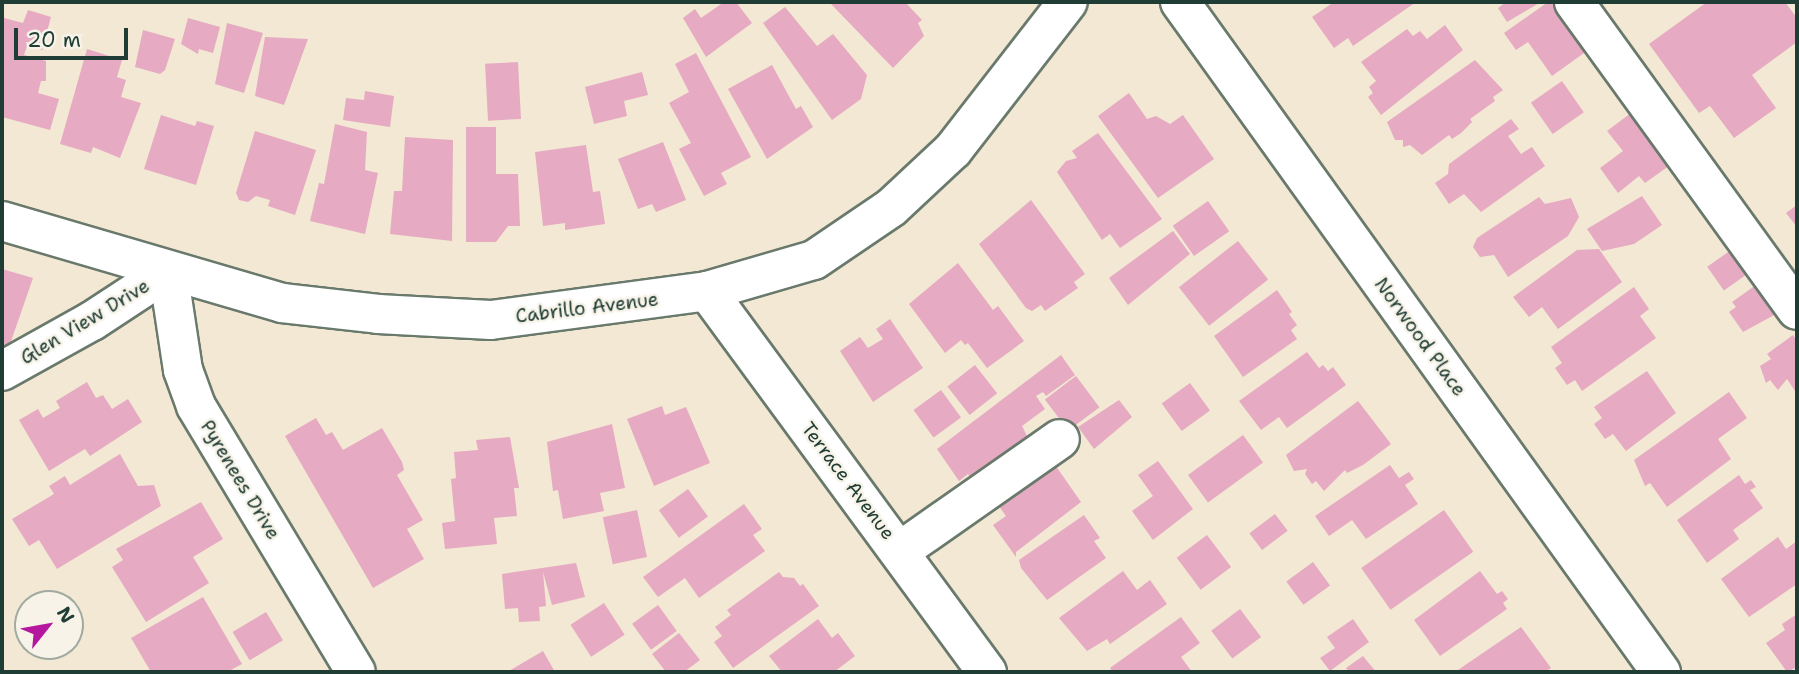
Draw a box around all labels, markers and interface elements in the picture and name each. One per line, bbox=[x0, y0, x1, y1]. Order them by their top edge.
scale bar bbox=[18, 14, 131, 58]
text: 20 m bbox=[27, 26, 81, 54]
street label: Norwood Place bbox=[1369, 273, 1471, 401]
street label: Glen View Drive bbox=[16, 274, 154, 370]
street label: Cabrillo Avenue bbox=[514, 288, 660, 328]
street label: Pyrenees Drive bbox=[195, 416, 285, 544]
street label: Terrace Avenue bbox=[796, 418, 900, 544]
north arrow bbox=[14, 590, 84, 660]
text: N bbox=[51, 602, 80, 628]

